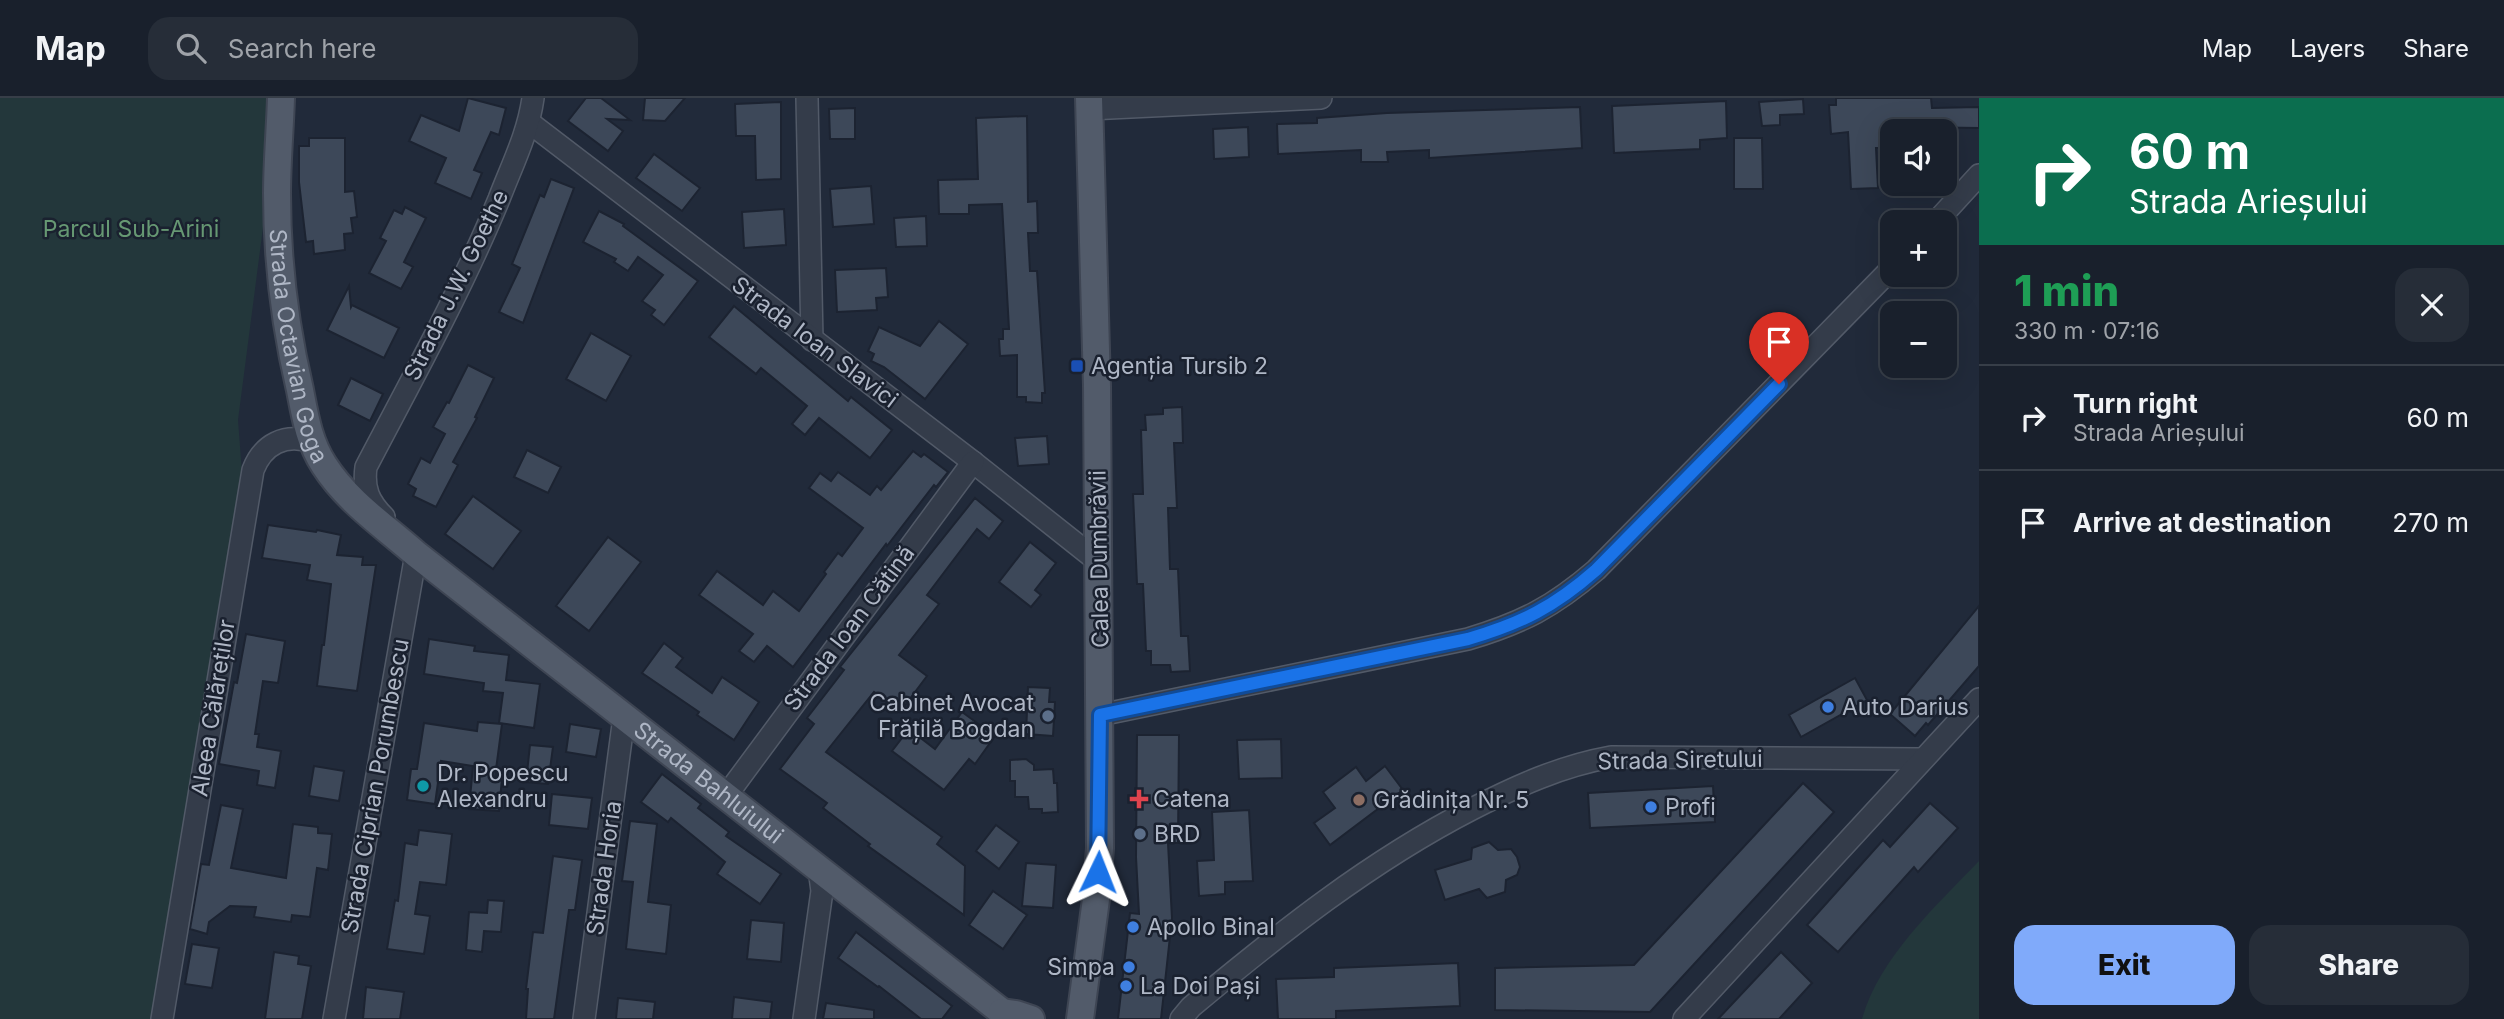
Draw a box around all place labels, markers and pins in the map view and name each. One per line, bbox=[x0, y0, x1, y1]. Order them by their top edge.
pin bbox=[1749, 312, 1809, 384]
place label: Agenția Tursib 2 bbox=[1091, 352, 1268, 380]
marker: Agenția Tursib 2 bbox=[1069, 358, 1085, 374]
place label: Cabinet Avocat Frățilă Bogdan bbox=[869, 689, 1034, 743]
place label: Auto Darius bbox=[1842, 693, 1969, 721]
marker: Auto Darius bbox=[1820, 699, 1836, 715]
marker: Cabinet Avocat Frățilă Bogdan bbox=[1040, 708, 1056, 724]
place label: Dr. Popescu Alexandru bbox=[437, 759, 569, 813]
marker: Dr. Popescu Alexandru bbox=[415, 778, 431, 794]
place label: Catena bbox=[1153, 785, 1230, 813]
place label: Grădinița Nr. 5 bbox=[1373, 786, 1529, 814]
marker: Catena bbox=[1131, 791, 1147, 807]
marker: Grădinița Nr. 5 bbox=[1351, 792, 1367, 808]
place label: Profi bbox=[1665, 793, 1716, 821]
marker: Profi bbox=[1643, 799, 1659, 815]
place label: BRD bbox=[1154, 820, 1200, 848]
marker: BRD bbox=[1132, 826, 1148, 842]
place label: Apollo Binal bbox=[1147, 913, 1275, 941]
marker: Apollo Binal bbox=[1125, 919, 1141, 935]
place label: Simpa bbox=[1047, 953, 1115, 981]
marker: Simpa bbox=[1121, 959, 1137, 975]
place label: La Doi Pași bbox=[1140, 972, 1260, 1000]
marker: La Doi Pași bbox=[1118, 978, 1134, 994]

